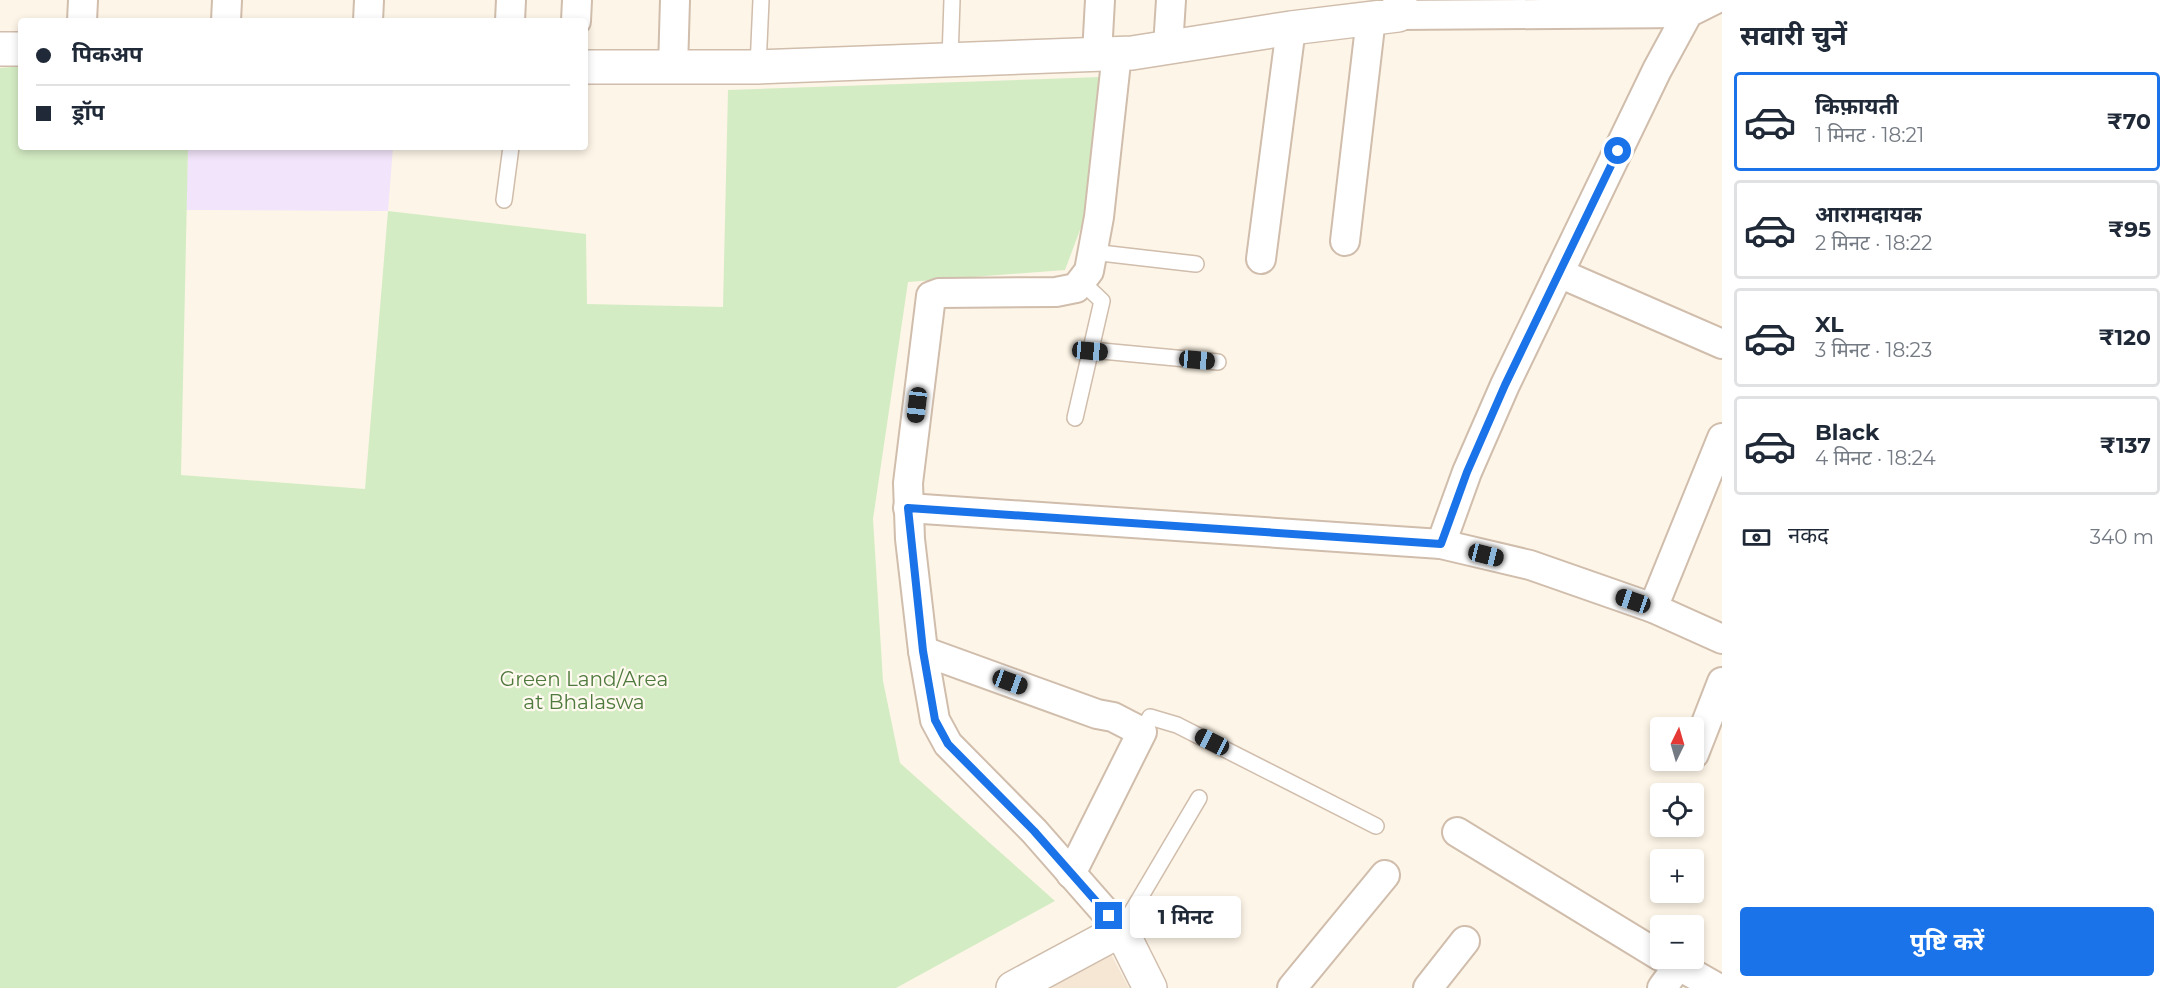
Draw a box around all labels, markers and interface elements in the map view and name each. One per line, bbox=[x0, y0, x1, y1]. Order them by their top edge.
text: सवारी चुनें bbox=[1740, 19, 1847, 52]
text: पिकअप bbox=[72, 41, 143, 68]
text: किफ़ायती bbox=[1815, 93, 1899, 120]
icon: car bbox=[1743, 95, 1797, 149]
text: ड्रॉप bbox=[72, 99, 105, 126]
text: ₹70 bbox=[2107, 108, 2151, 135]
text: 1 मिनट · 18:21 bbox=[1815, 123, 1924, 147]
route start bbox=[1604, 137, 1631, 164]
text: आरामदायक bbox=[1815, 201, 1922, 228]
icon: car bbox=[1743, 203, 1797, 257]
text: ₹95 bbox=[2108, 216, 2151, 243]
text: 2 मिनट · 18:22 bbox=[1815, 231, 1932, 255]
icon: car bbox=[1743, 311, 1797, 365]
text: XL bbox=[1815, 311, 1844, 338]
text: ₹120 bbox=[2098, 324, 2151, 351]
text: 3 मिनट · 18:23 bbox=[1815, 338, 1932, 362]
car bbox=[1071, 340, 1109, 362]
car bbox=[1178, 349, 1216, 371]
car bbox=[906, 386, 928, 424]
icon: car bbox=[1743, 419, 1797, 473]
text: Black bbox=[1815, 419, 1879, 446]
text: ₹137 bbox=[2100, 432, 2151, 459]
text: 4 मिनट · 18:24 bbox=[1815, 446, 1936, 470]
icon: cash bbox=[1740, 521, 1773, 554]
text: नकद bbox=[1788, 522, 1829, 549]
text: 340 m bbox=[2090, 525, 2154, 549]
car bbox=[1466, 542, 1506, 568]
car bbox=[1613, 587, 1653, 615]
park label: Green Land/Area at Bhalaswa bbox=[500, 667, 668, 714]
car bbox=[990, 667, 1030, 697]
north arrow bbox=[1650, 717, 1704, 771]
map controls bbox=[1650, 717, 1704, 969]
car bbox=[1192, 726, 1232, 758]
button: locate bbox=[1650, 783, 1704, 837]
button: + bbox=[1650, 849, 1704, 903]
callout: 1 मिनट bbox=[1130, 895, 1241, 937]
route end bbox=[1095, 902, 1122, 929]
text: 1 मिनट bbox=[1158, 905, 1213, 929]
button: पुष्टि करें bbox=[1740, 907, 2154, 976]
button: − bbox=[1650, 915, 1704, 969]

